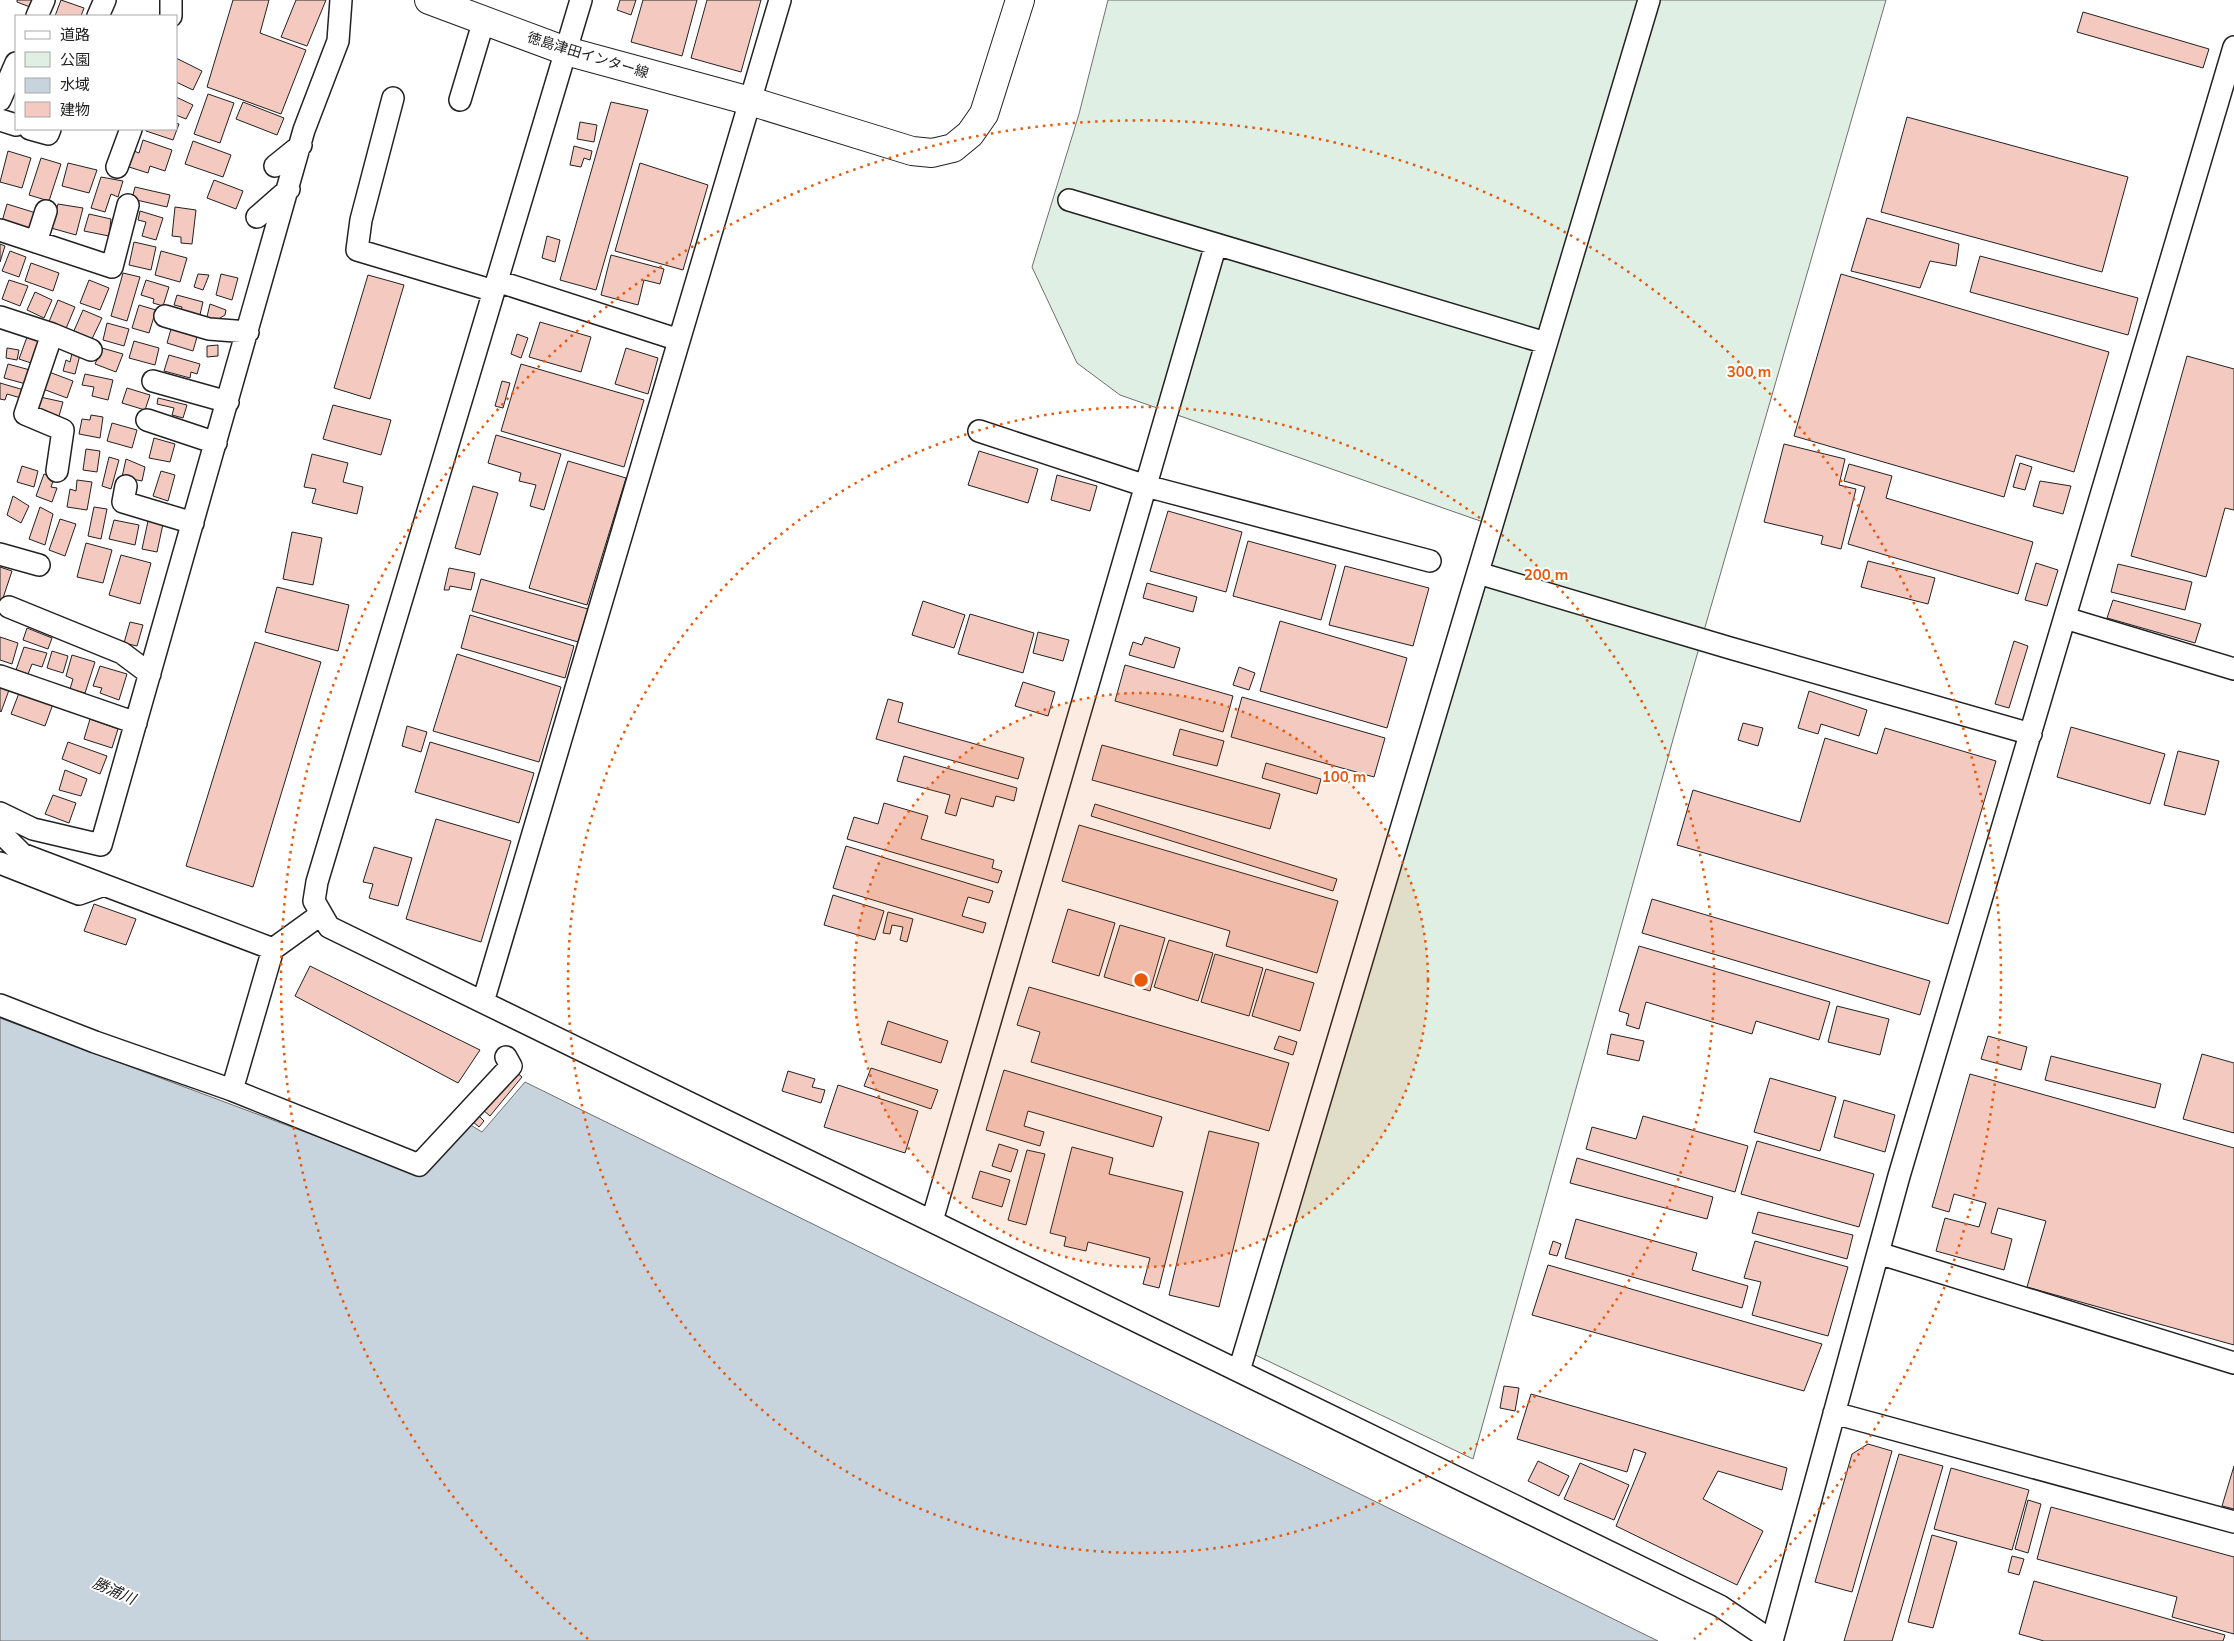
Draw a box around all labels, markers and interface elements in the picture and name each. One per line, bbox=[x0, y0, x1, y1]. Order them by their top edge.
legend bbox=[15, 15, 178, 130]
text: 道路 bbox=[60, 25, 90, 44]
street label: 徳島津田インター線 bbox=[525, 28, 651, 82]
text: 公園 bbox=[60, 50, 90, 69]
text: 水域 bbox=[60, 75, 90, 94]
text: 建物 bbox=[60, 100, 90, 119]
text: 300 m bbox=[1727, 362, 1771, 381]
text: 200 m bbox=[1524, 565, 1568, 584]
text: 100 m bbox=[1322, 767, 1366, 786]
centre of rings bbox=[1132, 971, 1150, 989]
water label: 勝浦川 bbox=[90, 1573, 140, 1609]

